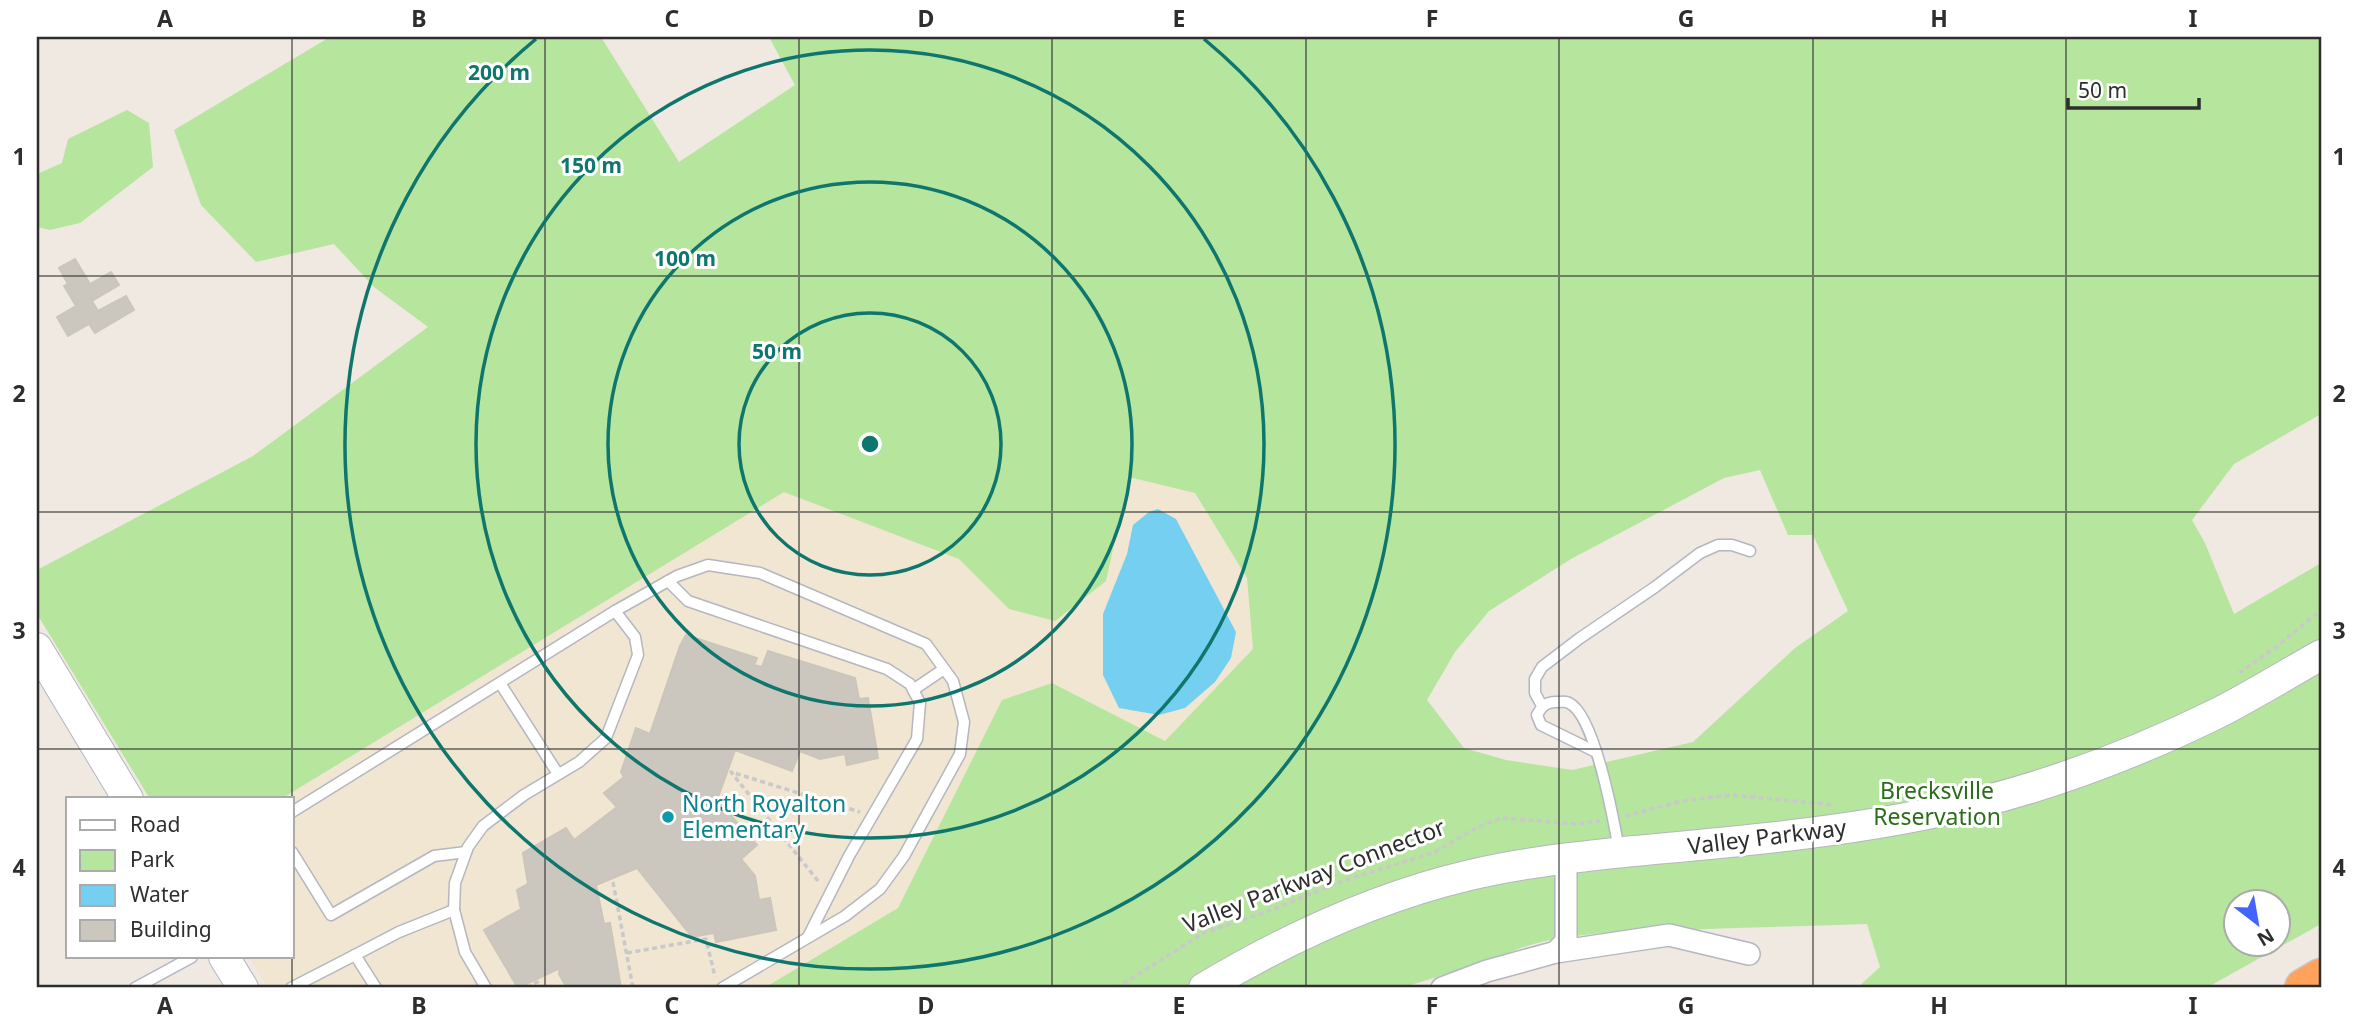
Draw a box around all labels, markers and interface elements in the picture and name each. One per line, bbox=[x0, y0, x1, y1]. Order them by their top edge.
text: A bbox=[157, 2, 173, 34]
text: B bbox=[411, 2, 427, 34]
text: C bbox=[665, 2, 680, 34]
text: D bbox=[918, 2, 934, 34]
text: E bbox=[1173, 2, 1185, 34]
text: F bbox=[1426, 2, 1438, 34]
text: G bbox=[1678, 2, 1694, 34]
text: H bbox=[1930, 2, 1948, 34]
text: I bbox=[2189, 2, 2198, 34]
text: 200 m bbox=[468, 58, 530, 86]
scale bar bbox=[2068, 66, 2199, 110]
text: 50 m bbox=[2078, 76, 2127, 104]
text: 1 bbox=[12, 140, 26, 172]
text: 1 bbox=[2332, 140, 2346, 172]
text: 150 m bbox=[560, 151, 622, 179]
text: 100 m bbox=[654, 244, 716, 272]
text: 50 m bbox=[752, 337, 802, 365]
text: 2 bbox=[12, 377, 26, 409]
text: 2 bbox=[2332, 377, 2346, 409]
centre of rings bbox=[858, 432, 882, 456]
text: 3 bbox=[12, 614, 26, 646]
text: 3 bbox=[2332, 614, 2346, 646]
park label: Brecksville Reservation bbox=[1873, 774, 2001, 832]
place label: North Royalton Elementary bbox=[682, 787, 846, 845]
legend bbox=[66, 797, 294, 958]
marker: North Royalton Elementary bbox=[660, 809, 676, 825]
text: Road bbox=[130, 810, 180, 838]
street label: Valley Parkway Connector bbox=[1178, 810, 1450, 940]
street label: Valley Parkway bbox=[1686, 810, 1848, 862]
text: Park bbox=[130, 845, 175, 873]
text: 4 bbox=[12, 851, 26, 883]
text: 4 bbox=[2332, 851, 2346, 883]
text: Water bbox=[130, 880, 189, 908]
north arrow bbox=[2222, 888, 2292, 958]
text: Building bbox=[130, 915, 212, 943]
text: N bbox=[2252, 922, 2279, 953]
text: A bbox=[157, 989, 173, 1021]
text: B bbox=[411, 989, 427, 1021]
text: C bbox=[665, 989, 680, 1021]
text: D bbox=[918, 989, 934, 1021]
text: E bbox=[1173, 989, 1185, 1021]
text: F bbox=[1426, 989, 1438, 1021]
text: G bbox=[1678, 989, 1694, 1021]
text: H bbox=[1930, 989, 1948, 1021]
text: I bbox=[2189, 989, 2198, 1021]

